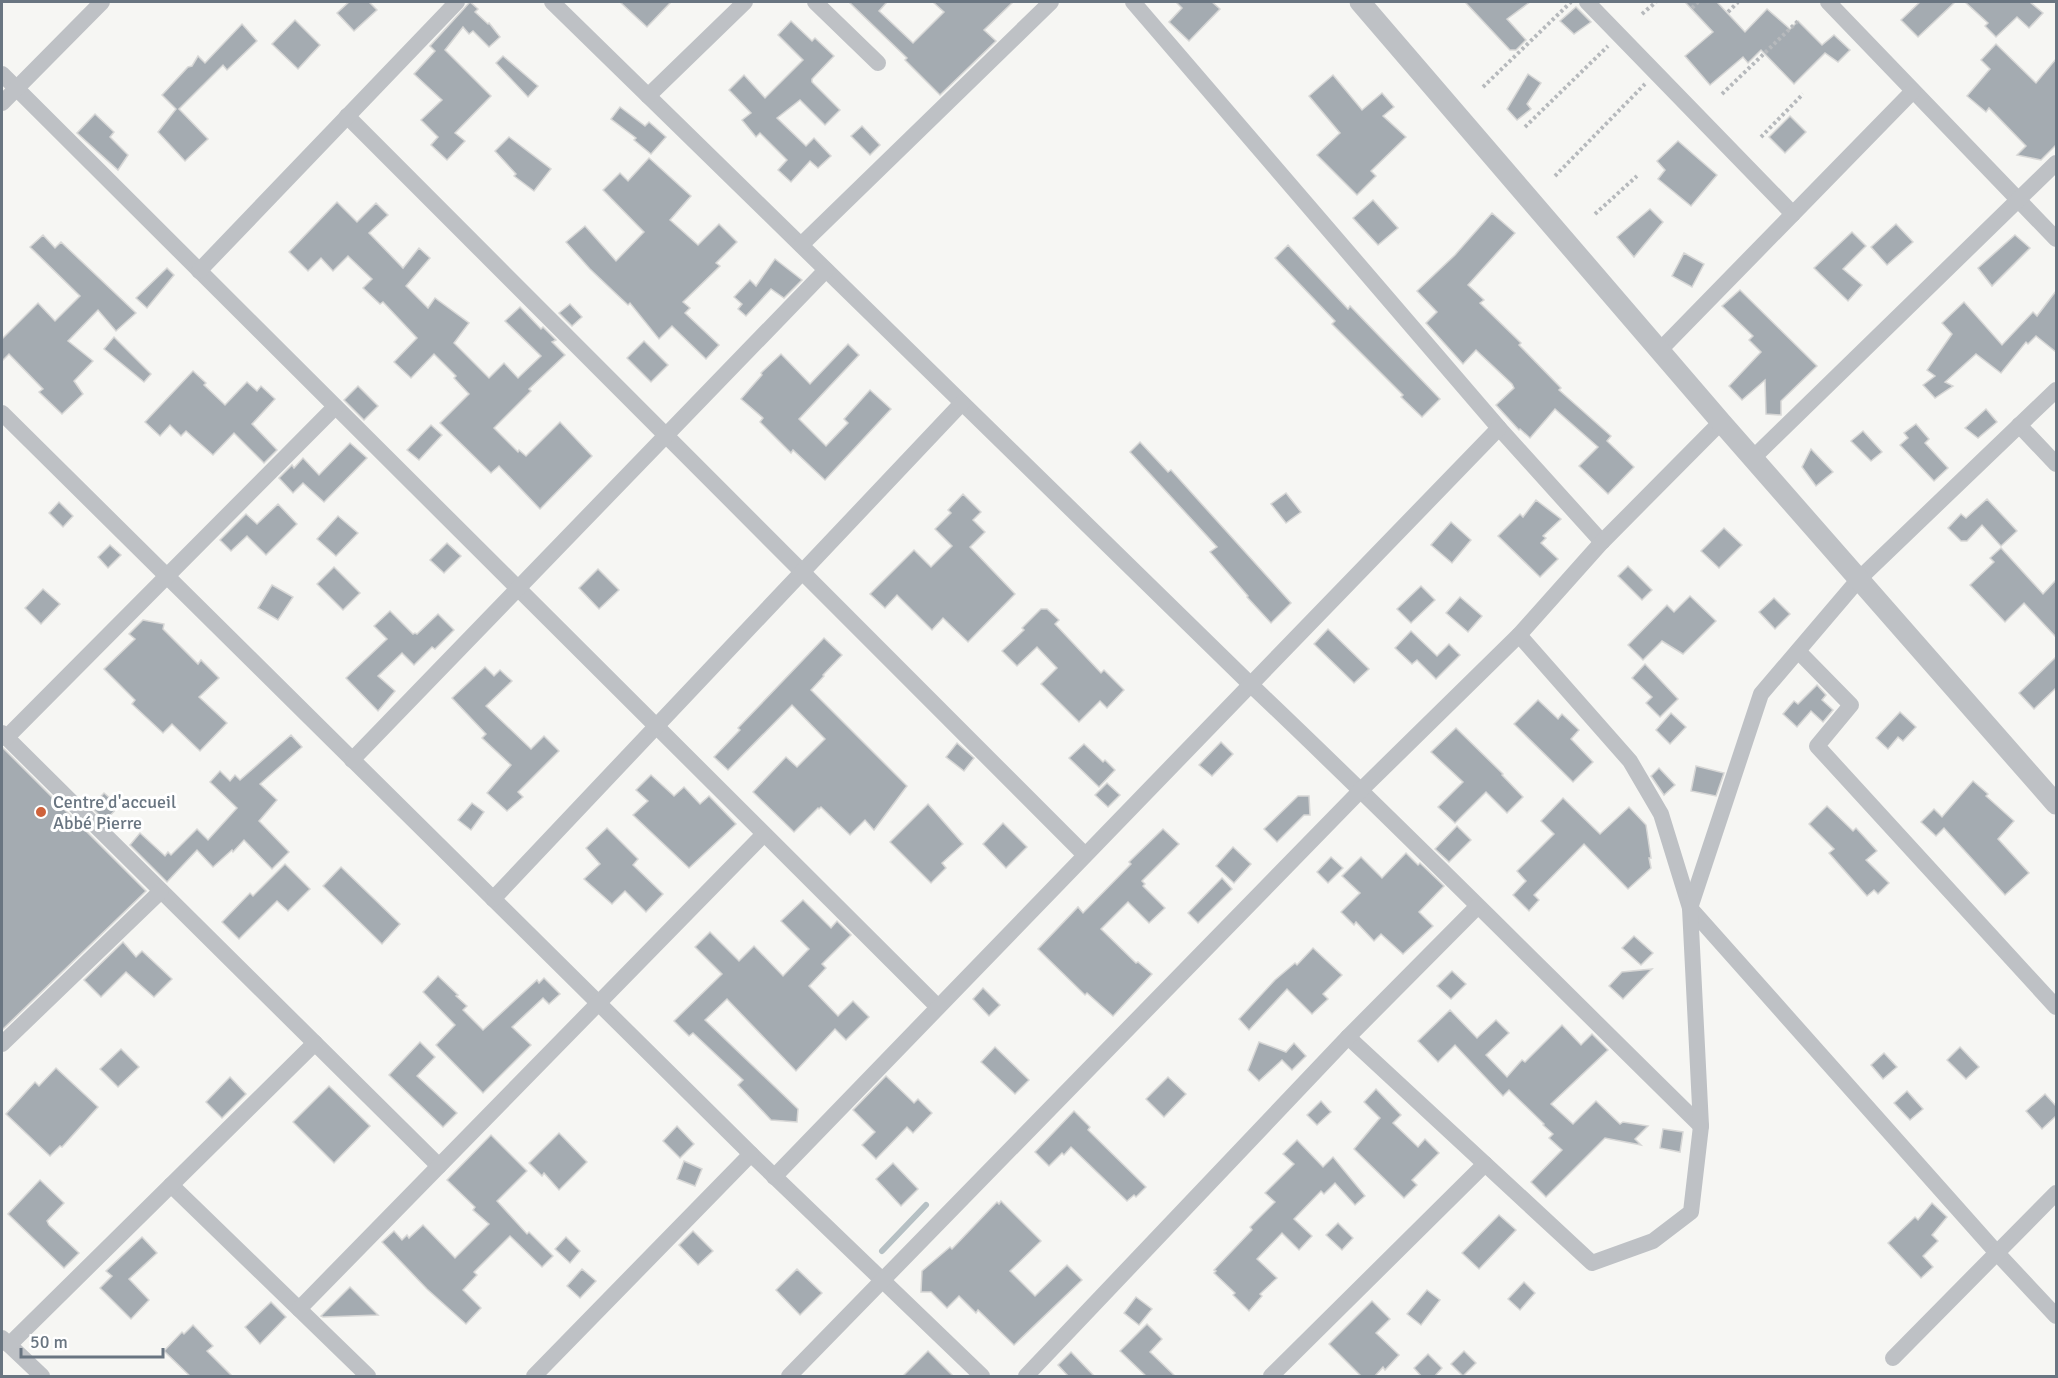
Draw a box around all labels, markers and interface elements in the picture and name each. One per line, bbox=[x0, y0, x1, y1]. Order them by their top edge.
place label: Centre d'accueil Abbé Pierre bbox=[53, 791, 176, 834]
marker: Centre d'accueil Abbé Pierre bbox=[34, 805, 48, 819]
scale bar bbox=[21, 1321, 164, 1359]
text: 50 m bbox=[30, 1331, 68, 1353]

